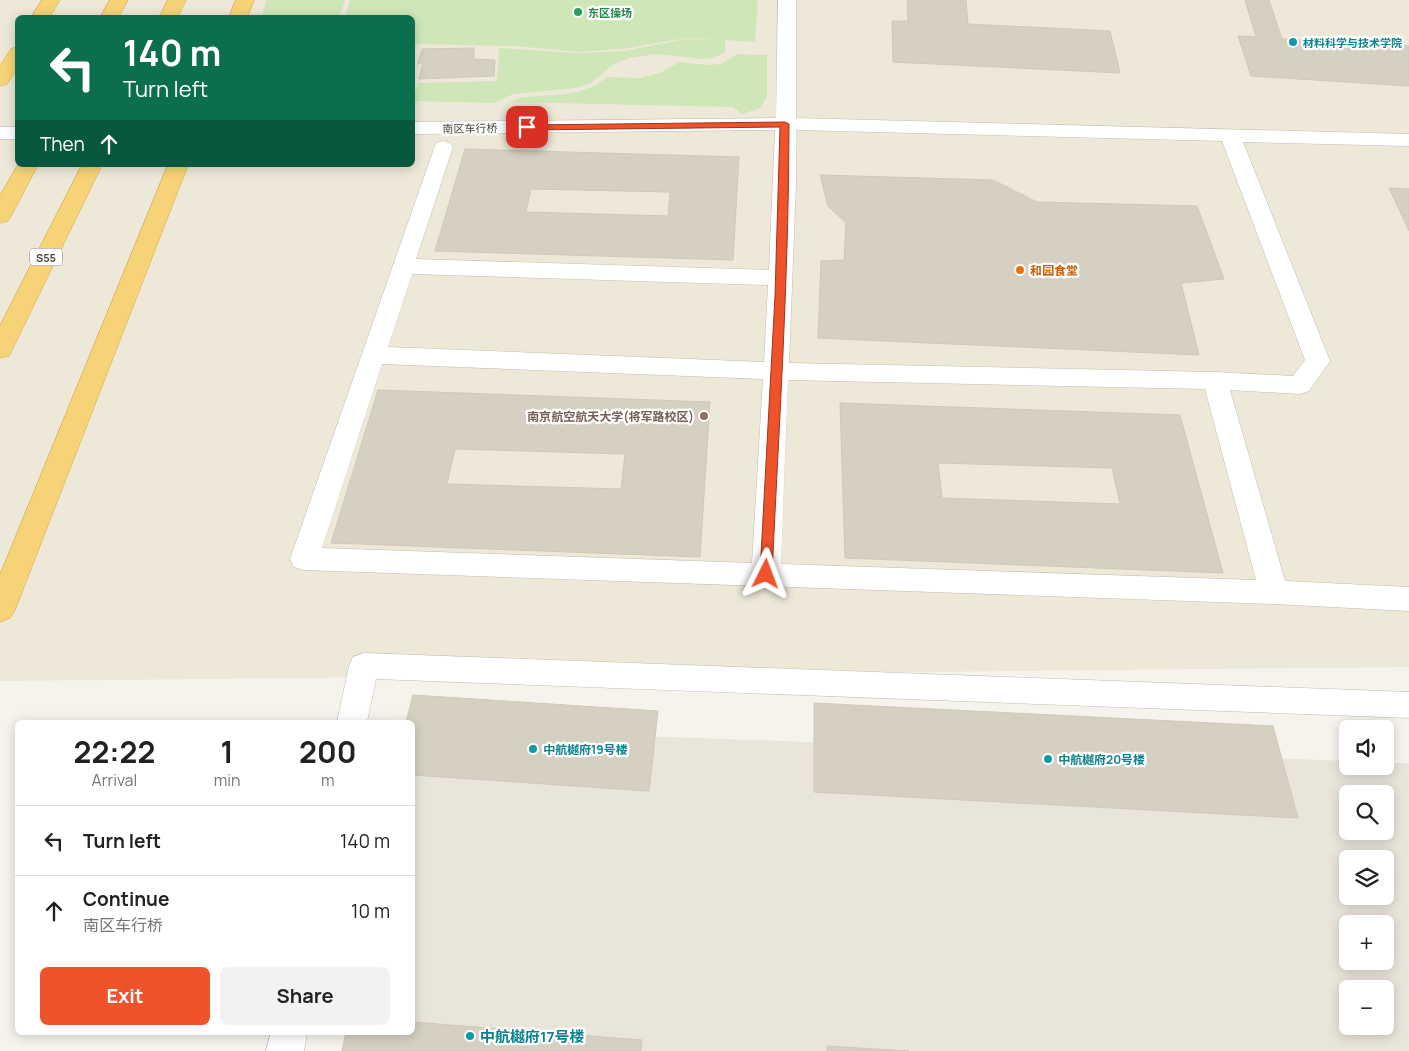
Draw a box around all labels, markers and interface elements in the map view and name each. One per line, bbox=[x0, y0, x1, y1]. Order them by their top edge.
place label: 东区操场 bbox=[588, 5, 632, 20]
marker: 东区操场 bbox=[572, 6, 584, 18]
text: 140 m bbox=[123, 29, 221, 77]
icon: left bbox=[40, 35, 105, 100]
place label: 材料科学与技术学院 bbox=[1303, 35, 1402, 50]
marker: 材料科学与技术学院 bbox=[1287, 36, 1299, 48]
text: Turn left bbox=[123, 74, 208, 104]
pin bbox=[506, 106, 548, 148]
icon: arrive bbox=[513, 113, 541, 141]
street label: 南区车行桥 bbox=[442, 120, 498, 136]
icon: ahead bbox=[95, 130, 123, 158]
text: Then bbox=[40, 131, 85, 157]
road number: S55 bbox=[30, 248, 62, 266]
place label: 和园食堂 bbox=[1030, 262, 1078, 279]
marker: 和园食堂 bbox=[1014, 264, 1026, 276]
place label: 南京航空航天大学(将军路校区) bbox=[527, 408, 694, 425]
marker: 南京航空航天大学(将军路校区) bbox=[698, 410, 710, 422]
position arrow bbox=[739, 547, 791, 599]
map controls bbox=[1339, 720, 1394, 1035]
button: sound bbox=[1339, 720, 1394, 775]
text: 22:22 bbox=[74, 731, 155, 772]
text: 1 bbox=[221, 731, 234, 772]
text: 200 bbox=[299, 731, 356, 772]
place label: 中航樾府19号楼 bbox=[543, 741, 628, 758]
marker: 中航樾府19号楼 bbox=[527, 743, 539, 755]
place label: 中航樾府20号楼 bbox=[1058, 751, 1145, 768]
marker: 中航樾府20号楼 bbox=[1042, 753, 1054, 765]
text: Arrival bbox=[92, 769, 137, 791]
text: min bbox=[214, 769, 241, 791]
text: m bbox=[321, 769, 335, 791]
button: search bbox=[1339, 785, 1394, 840]
icon: left bbox=[40, 827, 68, 855]
text: Turn left bbox=[83, 828, 161, 854]
text: 140 m bbox=[340, 828, 390, 854]
button: layers bbox=[1339, 850, 1394, 905]
text: Continue bbox=[83, 886, 169, 912]
icon: ahead bbox=[40, 897, 68, 925]
text: 10 m bbox=[351, 898, 390, 924]
text: 南区车行桥 bbox=[83, 914, 163, 936]
button: + bbox=[1339, 915, 1394, 970]
button: Exit bbox=[40, 967, 210, 1025]
button: Share bbox=[220, 967, 390, 1025]
button: − bbox=[1339, 980, 1394, 1035]
place label: 中航樾府17号楼 bbox=[480, 1026, 585, 1047]
marker: 中航樾府17号楼 bbox=[464, 1030, 476, 1042]

